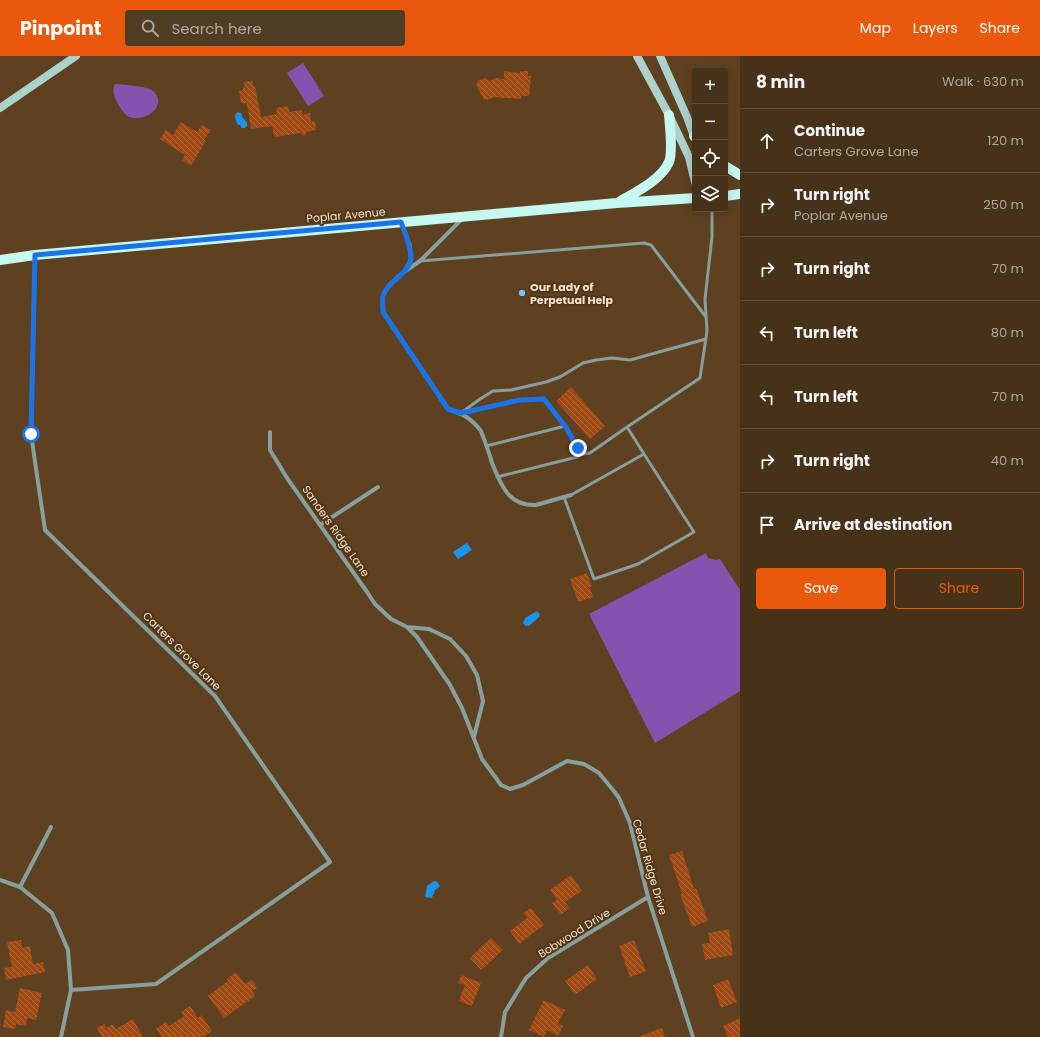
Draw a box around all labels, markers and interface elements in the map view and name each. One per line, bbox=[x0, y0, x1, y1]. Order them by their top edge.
search box bbox=[125, 10, 405, 46]
text: Pinpoint bbox=[20, 15, 101, 42]
icon: search bbox=[139, 17, 161, 39]
text: Search here bbox=[171, 18, 262, 39]
text: Map bbox=[860, 18, 891, 38]
text: Layers bbox=[913, 18, 957, 38]
text: Share bbox=[979, 18, 1020, 38]
map controls bbox=[692, 68, 728, 212]
button: + bbox=[692, 68, 728, 104]
text: 8 min bbox=[756, 70, 805, 94]
text: Walk · 630 m bbox=[942, 72, 1024, 91]
button: − bbox=[692, 104, 728, 140]
text: Continue bbox=[794, 120, 865, 141]
icon: ahead bbox=[756, 130, 778, 152]
text: 120 m bbox=[987, 131, 1024, 150]
button: locate bbox=[692, 140, 728, 176]
text: Carters Grove Lane bbox=[794, 142, 918, 161]
button: layers bbox=[692, 176, 728, 212]
text: Turn right bbox=[794, 184, 870, 205]
icon: right bbox=[756, 194, 778, 216]
text: 250 m bbox=[983, 195, 1024, 214]
street label: Poplar Avenue bbox=[306, 204, 386, 226]
text: Poplar Avenue bbox=[794, 206, 888, 225]
icon: right bbox=[756, 258, 778, 280]
text: Turn right bbox=[794, 258, 870, 279]
text: 70 m bbox=[992, 259, 1024, 278]
place label: Our Lady of Perpetual Help bbox=[530, 279, 614, 308]
marker: Our Lady of Perpetual Help bbox=[517, 288, 527, 298]
icon: left bbox=[756, 322, 778, 344]
text: Turn left bbox=[794, 322, 858, 343]
text: 80 m bbox=[991, 323, 1024, 342]
icon: left bbox=[756, 386, 778, 408]
text: Turn left bbox=[794, 386, 858, 407]
text: 70 m bbox=[992, 387, 1024, 406]
route start bbox=[22, 425, 40, 443]
route end bbox=[569, 439, 587, 457]
icon: right bbox=[756, 450, 778, 472]
text: Turn right bbox=[794, 450, 870, 471]
text: 40 m bbox=[991, 451, 1024, 470]
street label: Sanders Ridge Lane bbox=[298, 482, 374, 580]
icon: arrive bbox=[756, 514, 778, 536]
text: Arrive at destination bbox=[794, 514, 952, 535]
button: Save bbox=[756, 568, 886, 609]
button: Share bbox=[894, 568, 1024, 609]
street label: Carters Grove Lane bbox=[139, 608, 225, 694]
street label: Cedar Ridge Drive bbox=[629, 817, 671, 917]
street label: Bobwood Drive bbox=[535, 904, 613, 962]

